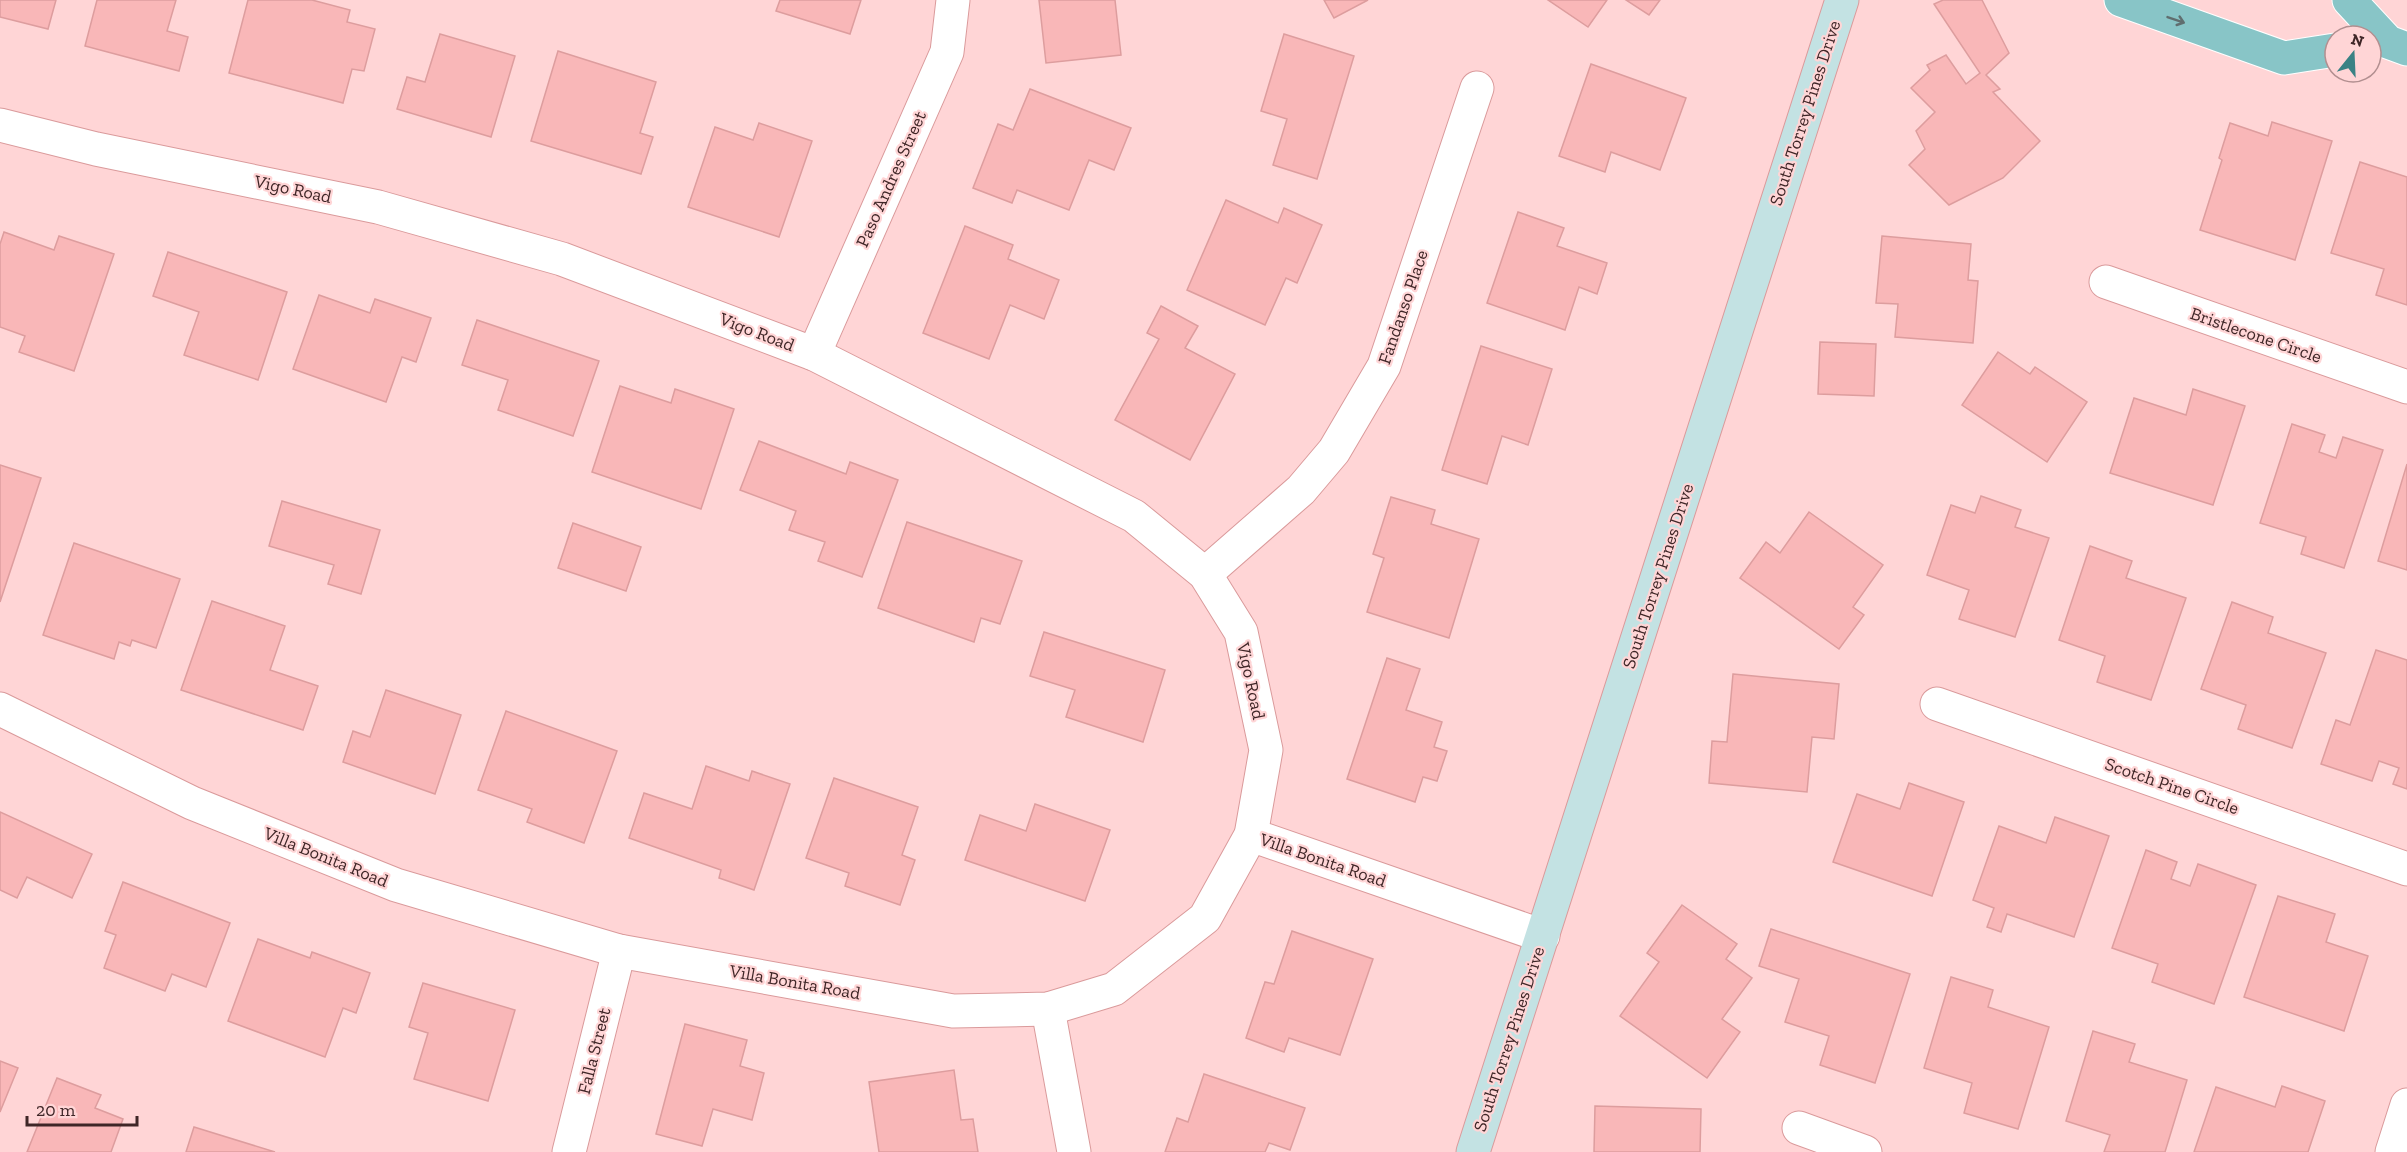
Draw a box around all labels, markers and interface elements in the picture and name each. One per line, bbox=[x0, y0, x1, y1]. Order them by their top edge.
one-way arrow bbox=[2166, 15, 2185, 26]
street label: South Torrey Pines Drive bbox=[1765, 18, 1845, 208]
north arrow bbox=[2323, 24, 2383, 84]
text: N bbox=[2349, 29, 2366, 51]
street label: Paso Andres Street bbox=[851, 107, 931, 251]
street label: Vigo Road bbox=[251, 170, 334, 208]
street label: Fandanso Place bbox=[1373, 247, 1433, 367]
street label: Bristlecone Circle bbox=[2187, 302, 2325, 368]
street label: Vigo Road bbox=[716, 307, 798, 356]
street label: South Torrey Pines Drive bbox=[1618, 481, 1698, 671]
street label: Vigo Road bbox=[1232, 639, 1270, 722]
street label: Scotch Pine Circle bbox=[2102, 753, 2242, 819]
street label: Villa Bonita Road bbox=[260, 822, 392, 892]
street label: Villa Bonita Road bbox=[1256, 828, 1389, 892]
street label: South Torrey Pines Drive bbox=[1469, 944, 1549, 1134]
street label: Villa Bonita Road bbox=[727, 960, 862, 1004]
street label: Falla Street bbox=[573, 1005, 615, 1096]
scale bar bbox=[27, 1089, 136, 1127]
text: 20 m bbox=[36, 1099, 76, 1121]

